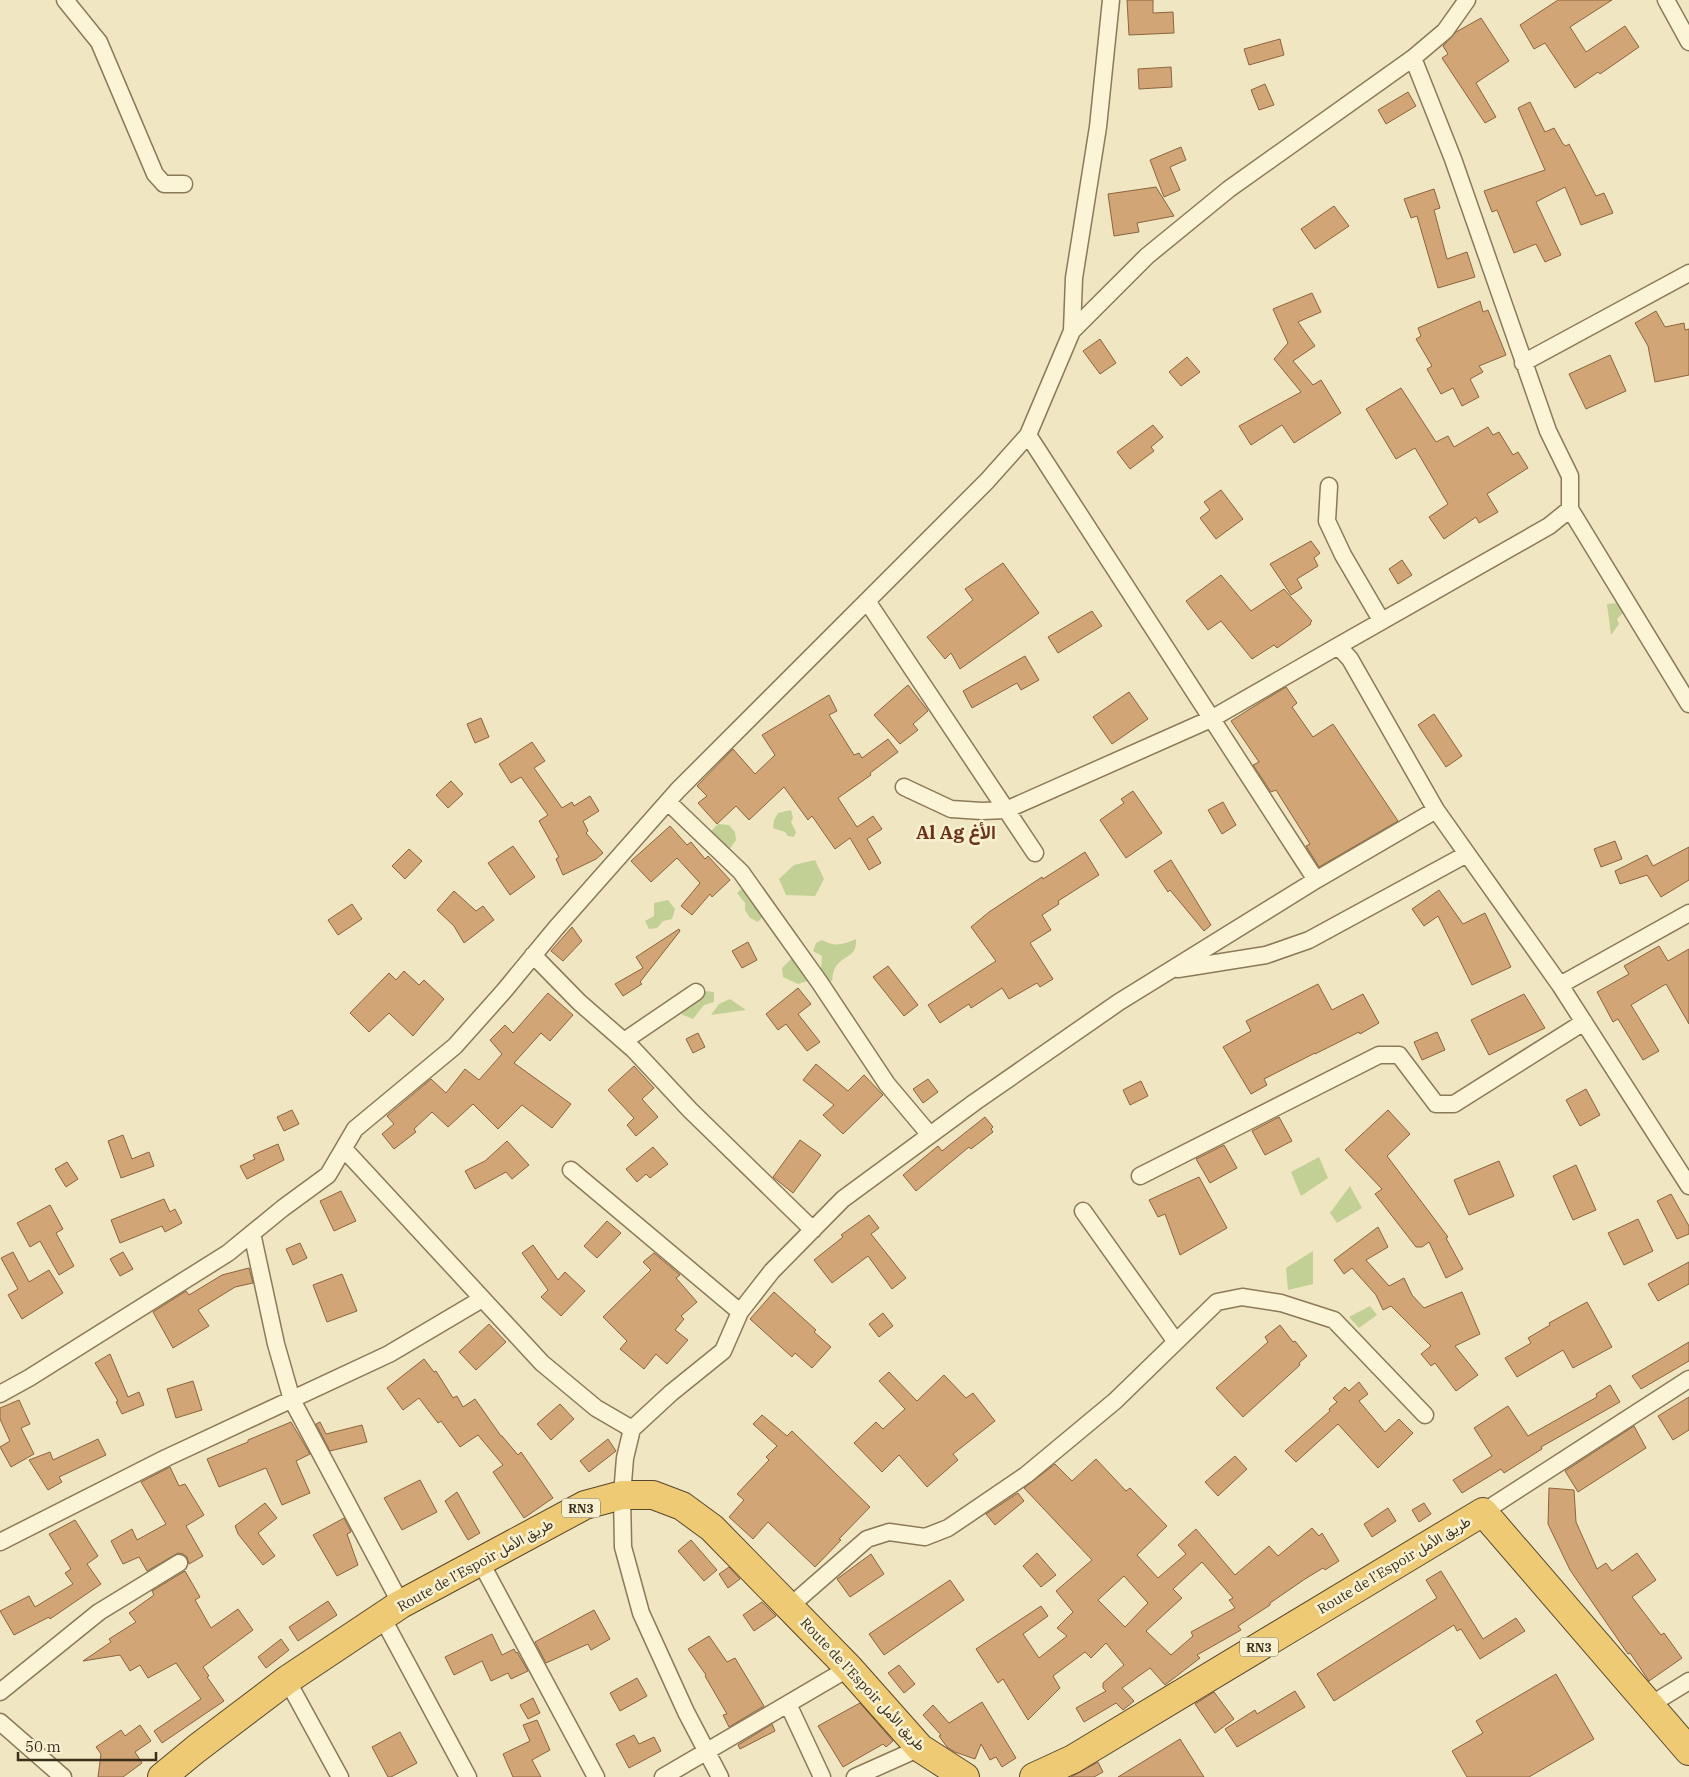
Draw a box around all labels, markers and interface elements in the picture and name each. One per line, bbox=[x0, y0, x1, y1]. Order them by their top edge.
district label: Al Ag الأغ bbox=[916, 820, 996, 845]
road number: RN3 bbox=[562, 1499, 600, 1518]
street label: Route de l’Espoir طريق الأمل bbox=[1314, 1512, 1474, 1618]
street label: Route de l’Espoir طريق الأمل bbox=[394, 1515, 556, 1615]
street label: Route de l’Espoir طريق الأمل bbox=[797, 1614, 929, 1754]
road number: RN3 bbox=[1240, 1638, 1278, 1656]
scale bar bbox=[18, 1730, 155, 1762]
text: 50 m bbox=[25, 1737, 61, 1756]

